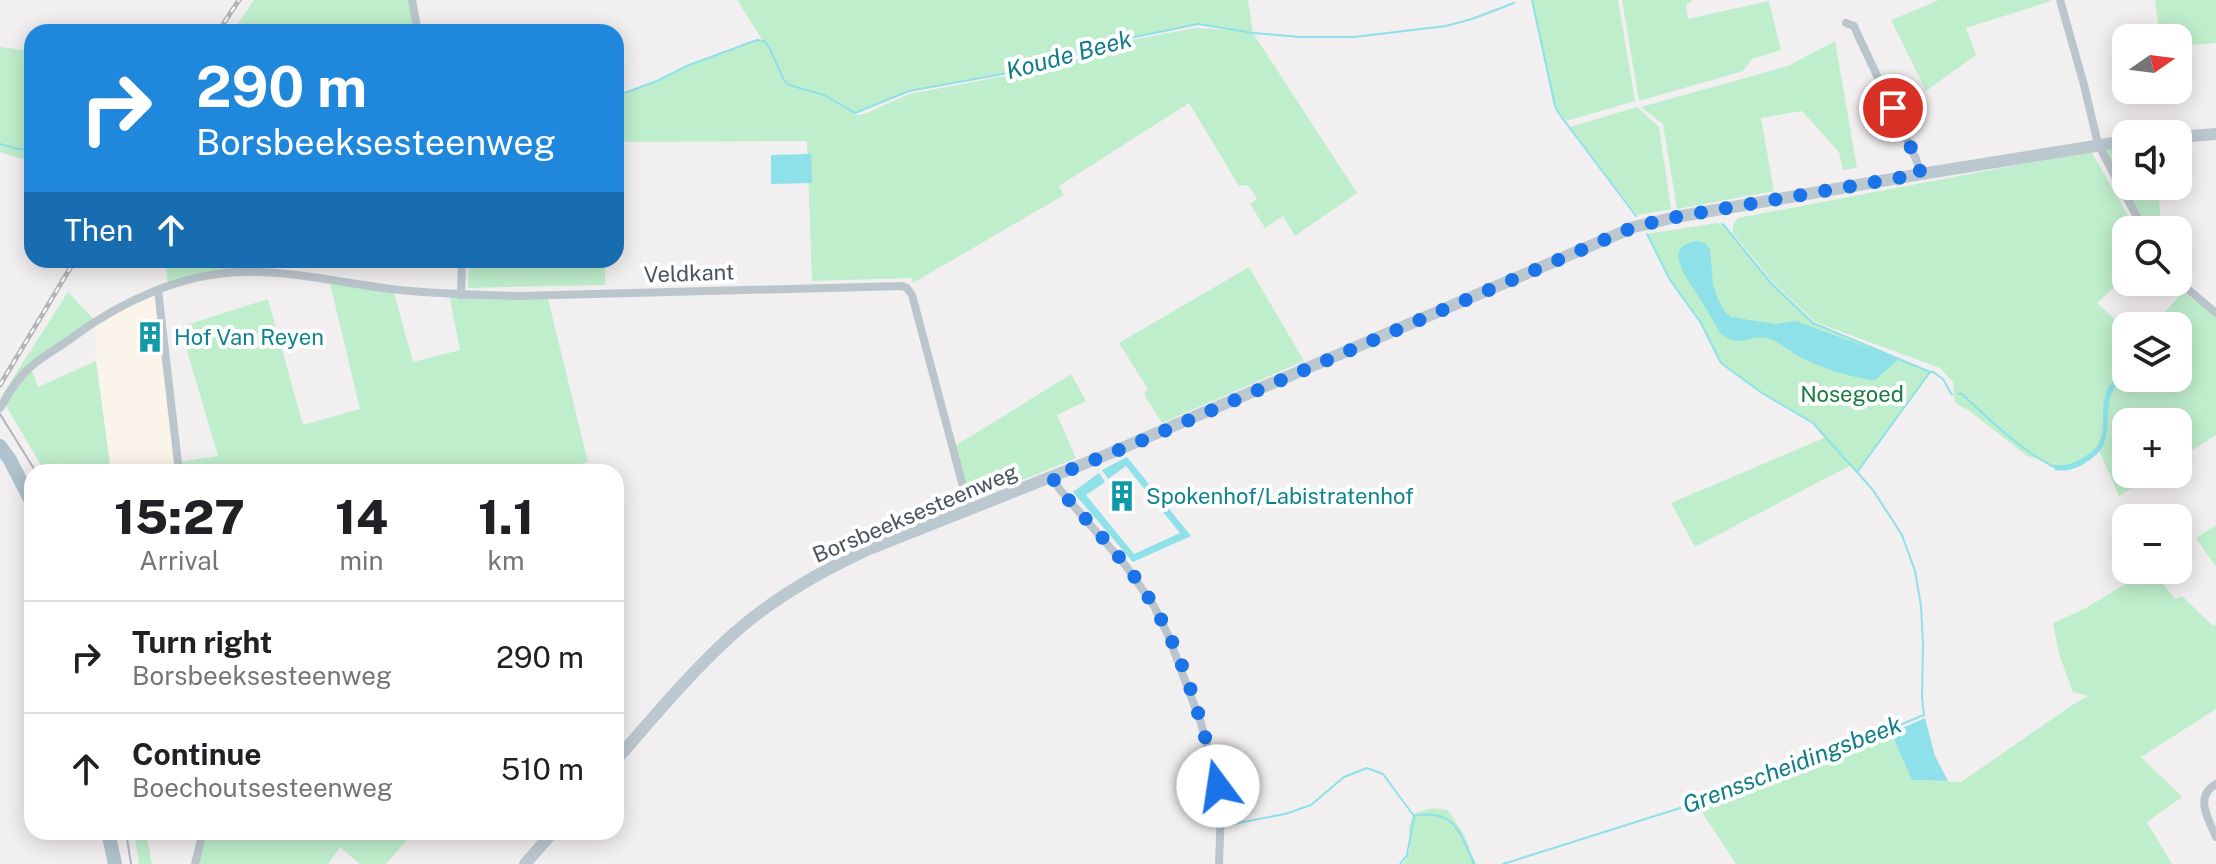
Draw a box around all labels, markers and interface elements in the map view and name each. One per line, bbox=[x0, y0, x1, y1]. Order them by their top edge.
water label: Koude Beek bbox=[1003, 24, 1135, 84]
north arrow bbox=[2112, 24, 2192, 104]
map controls bbox=[2112, 24, 2192, 584]
text: 290 m bbox=[196, 54, 367, 120]
icon: right bbox=[64, 56, 168, 160]
pin bbox=[1859, 74, 1927, 142]
icon: arrive bbox=[1871, 86, 1915, 130]
button: sound bbox=[2112, 120, 2192, 200]
text: Borsbeeksesteenweg bbox=[196, 121, 556, 163]
icon: ahead bbox=[149, 208, 193, 252]
text: Then bbox=[64, 212, 133, 248]
button: search bbox=[2112, 216, 2192, 296]
street label: Veldkant bbox=[643, 258, 735, 288]
button: layers bbox=[2112, 312, 2192, 392]
building icon: Hof Van Reyen bbox=[133, 320, 167, 354]
place label: Hof Van Reyen bbox=[174, 324, 324, 350]
park label: Nosegoed bbox=[1800, 381, 1904, 407]
button: + bbox=[2112, 408, 2192, 488]
street label: Borsbeeksesteenweg bbox=[809, 458, 1021, 568]
building icon: Spokenhof/Labistratenhof bbox=[1105, 479, 1139, 513]
place label: Spokenhof/Labistratenhof bbox=[1146, 483, 1414, 509]
text: 15:27 bbox=[114, 488, 245, 545]
text: 14 bbox=[335, 488, 388, 545]
text: 1.1 bbox=[478, 488, 534, 545]
button: − bbox=[2112, 504, 2192, 584]
text: Arrival bbox=[139, 545, 220, 576]
text: min bbox=[339, 545, 384, 576]
text: km bbox=[487, 545, 525, 576]
text: Turn right bbox=[132, 624, 272, 660]
icon: right bbox=[64, 635, 108, 679]
text: 290 m bbox=[496, 639, 584, 675]
text: Borsbeeksesteenweg bbox=[132, 660, 392, 691]
water label: Grensscheidingsbeek bbox=[1678, 709, 1905, 819]
text: Continue bbox=[132, 736, 262, 772]
position arrow bbox=[1176, 744, 1260, 828]
icon: ahead bbox=[64, 747, 108, 791]
text: 510 m bbox=[501, 751, 584, 787]
text: Boechoutsesteenweg bbox=[132, 772, 393, 803]

